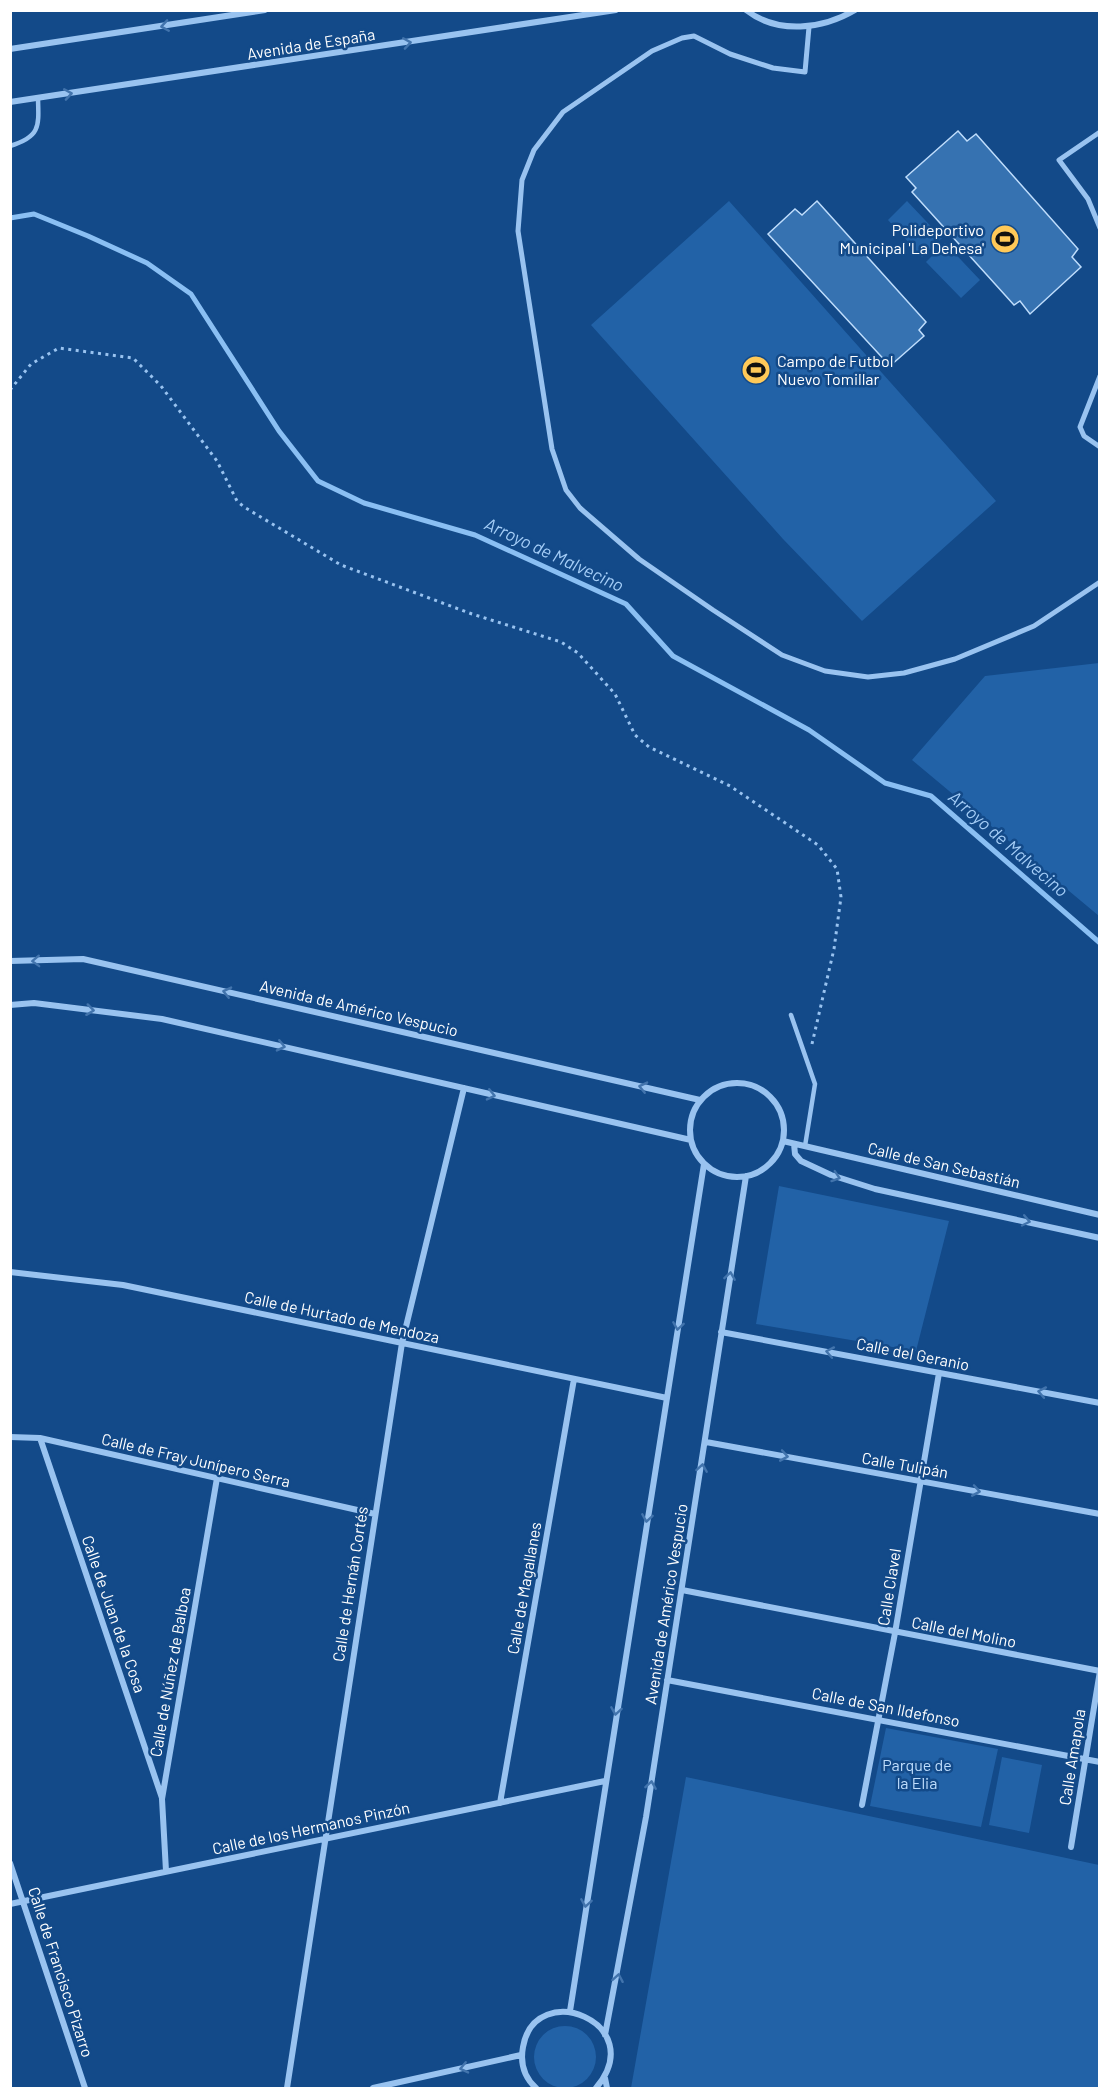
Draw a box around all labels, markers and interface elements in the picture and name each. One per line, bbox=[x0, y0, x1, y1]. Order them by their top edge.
one-way arrow bbox=[161, 19, 170, 31]
street label: Avenida de España bbox=[245, 24, 376, 63]
one-way arrow bbox=[402, 37, 411, 49]
one-way arrow bbox=[64, 89, 73, 101]
place label: Polideportivo Municipal 'La Dehesa' bbox=[840, 220, 984, 257]
sports icon: Polideportivo Municipal 'La Dehesa' bbox=[989, 223, 1021, 255]
place label: Campo de Futbol Nuevo Tomillar bbox=[777, 351, 893, 388]
sports icon: Campo de Futbol Nuevo Tomillar bbox=[740, 354, 772, 386]
water label: Arroyo de Malvecino bbox=[481, 512, 628, 596]
water label: Arroyo de Malvecino bbox=[944, 785, 1073, 901]
one-way arrow bbox=[32, 954, 41, 967]
street label: Avenida de Américo Vespucio bbox=[258, 975, 460, 1040]
one-way arrow bbox=[223, 986, 233, 999]
one-way arrow bbox=[85, 1003, 94, 1016]
one-way arrow bbox=[276, 1039, 286, 1052]
one-way arrow bbox=[638, 1082, 648, 1095]
one-way arrow bbox=[486, 1087, 496, 1100]
street label: Calle de San Sebastián bbox=[866, 1138, 1022, 1191]
one-way arrow bbox=[830, 1169, 841, 1182]
one-way arrow bbox=[1021, 1214, 1031, 1227]
one-way arrow bbox=[723, 1271, 736, 1281]
street label: Calle de Hurtado de Mendoza bbox=[243, 1287, 441, 1346]
one-way arrow bbox=[672, 1320, 685, 1330]
street label: Calle del Geranio bbox=[855, 1333, 971, 1374]
one-way arrow bbox=[825, 1346, 835, 1359]
one-way arrow bbox=[1037, 1386, 1047, 1399]
street label: Calle de Fray Junípero Serra bbox=[100, 1429, 292, 1490]
street label: Calle Tulipán bbox=[860, 1448, 950, 1481]
one-way arrow bbox=[779, 1449, 789, 1462]
one-way arrow bbox=[695, 1464, 707, 1473]
one-way arrow bbox=[971, 1484, 981, 1497]
street label: Avenida de Américo Vespucio bbox=[640, 1502, 691, 1706]
street label: Calle de Hernán Cortés bbox=[328, 1505, 371, 1663]
one-way arrow bbox=[641, 1513, 654, 1523]
street label: Calle de Magallanes bbox=[503, 1520, 544, 1655]
street label: Calle de Juan de la Cosa bbox=[79, 1533, 150, 1695]
street label: Calle Clavel bbox=[873, 1547, 904, 1627]
street label: Calle de Núñez de Balboa bbox=[145, 1586, 194, 1758]
street label: Calle del Molino bbox=[910, 1612, 1018, 1651]
street label: Calle de San Ildefonso bbox=[810, 1683, 962, 1730]
one-way arrow bbox=[610, 1705, 623, 1715]
street label: Calle Amapola bbox=[1055, 1707, 1088, 1806]
park label: Parque de la Elia bbox=[882, 1755, 952, 1792]
one-way arrow bbox=[644, 1781, 656, 1790]
street label: Calle de los Hermanos Pinzón bbox=[210, 1797, 411, 1858]
street label: Calle de Francisco Pizarro bbox=[25, 1884, 98, 2059]
one-way arrow bbox=[580, 1898, 593, 1908]
one-way arrow bbox=[611, 1973, 624, 1983]
one-way arrow bbox=[459, 2061, 469, 2074]

